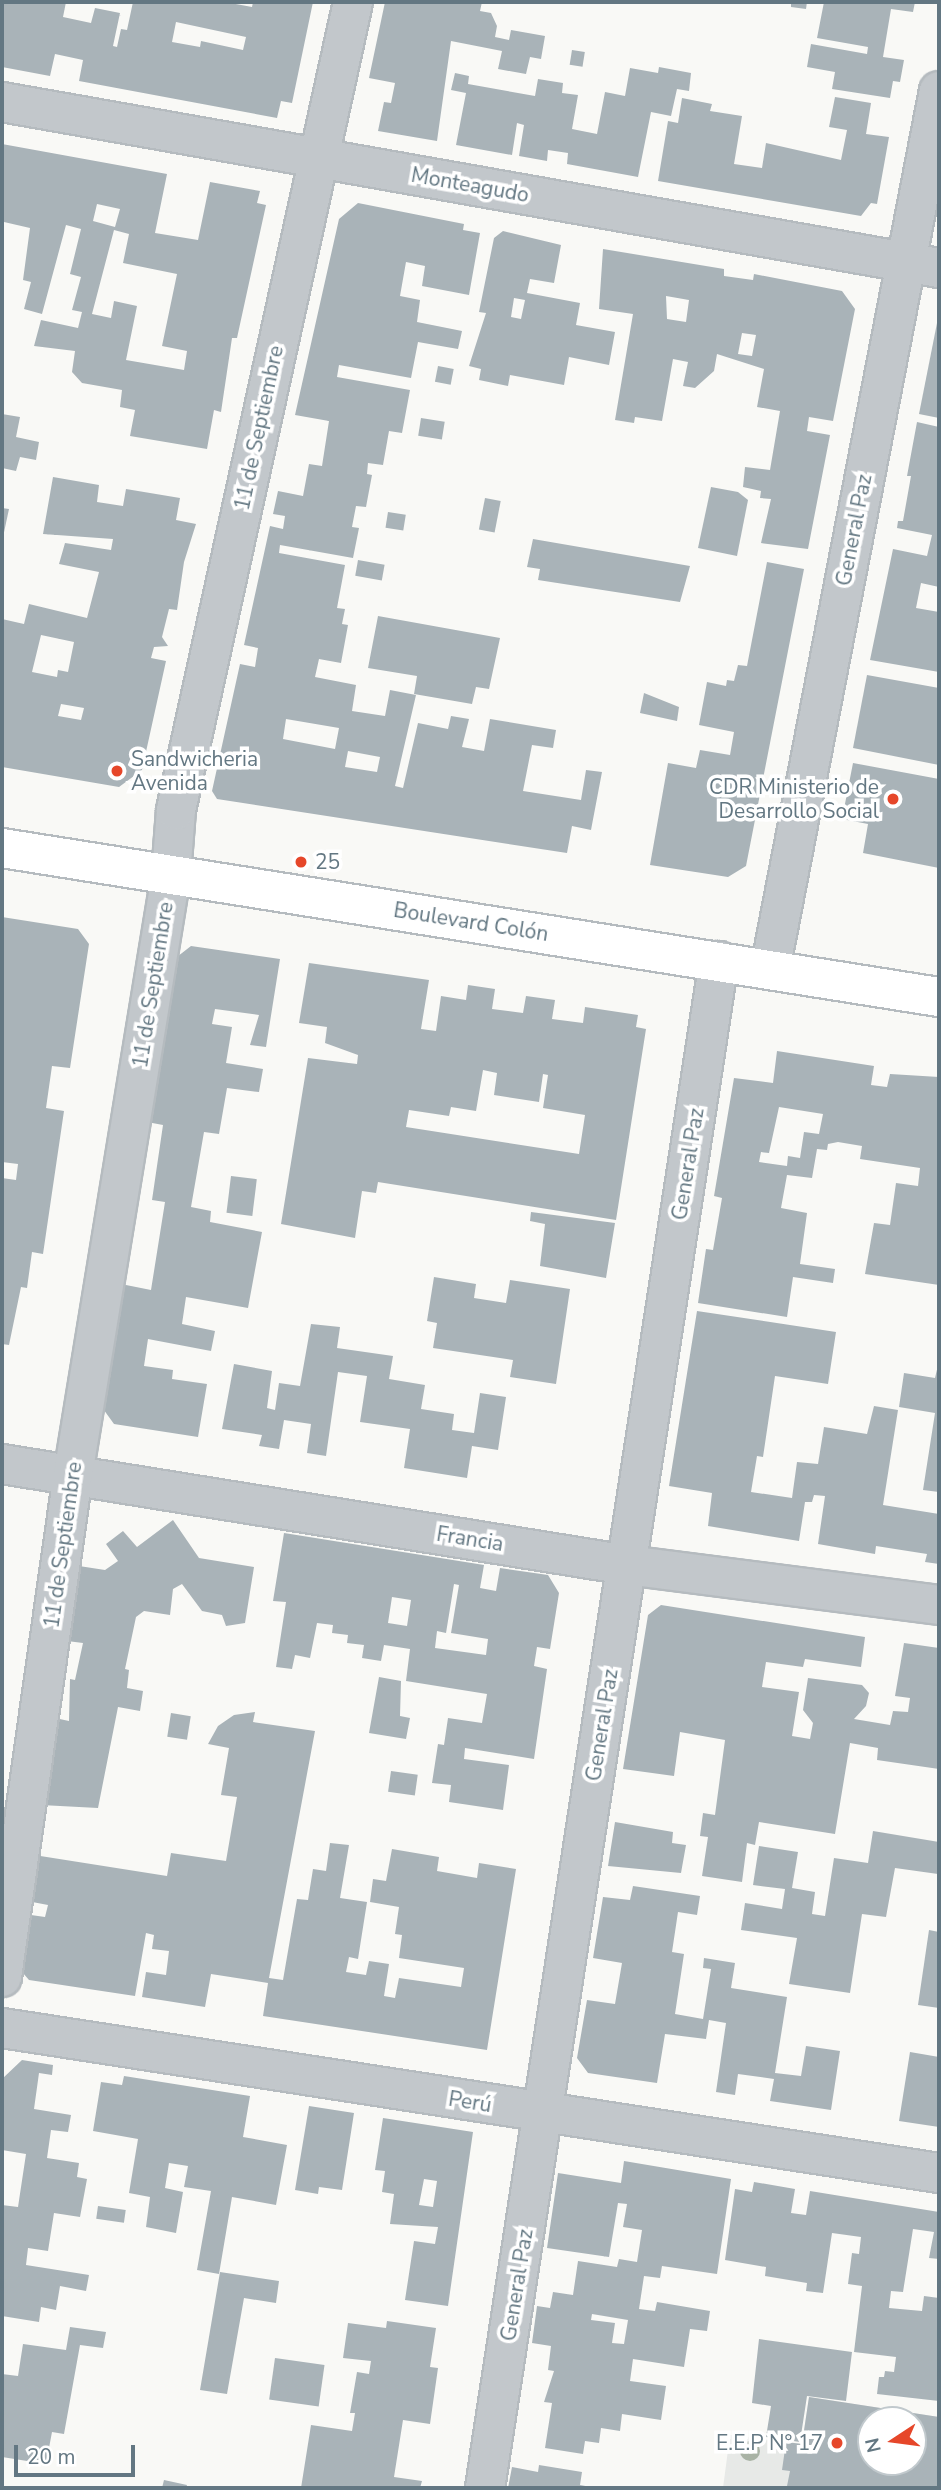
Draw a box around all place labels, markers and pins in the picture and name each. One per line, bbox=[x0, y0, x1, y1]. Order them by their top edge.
place label: Sandwicheria Avenida bbox=[131, 746, 258, 796]
marker: Sandwicheria Avenida bbox=[109, 763, 125, 779]
place label: CDR Ministerio de Desarrollo Social bbox=[709, 774, 879, 824]
marker: CDR Ministerio de Desarrollo Social bbox=[885, 791, 901, 807]
place label: 25 bbox=[315, 849, 340, 875]
marker: 25 bbox=[293, 854, 309, 870]
place label: E.E.P N° 17 bbox=[716, 2430, 823, 2456]
marker: E.E.P N° 17 bbox=[829, 2435, 845, 2451]

